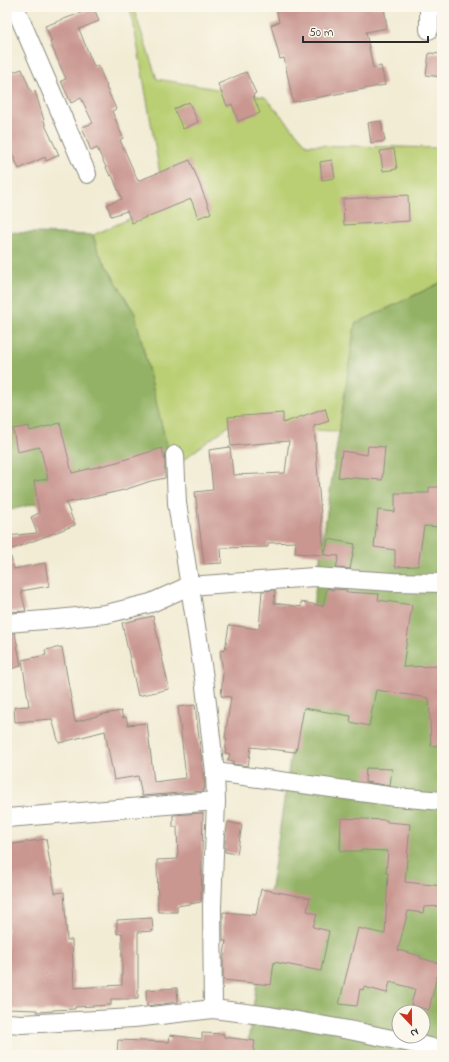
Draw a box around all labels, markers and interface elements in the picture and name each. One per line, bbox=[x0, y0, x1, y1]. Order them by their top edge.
scale bar bbox=[303, 18, 428, 44]
text: 50 m bbox=[309, 24, 333, 42]
north arrow bbox=[391, 1004, 431, 1044]
text: N bbox=[408, 1024, 421, 1041]

